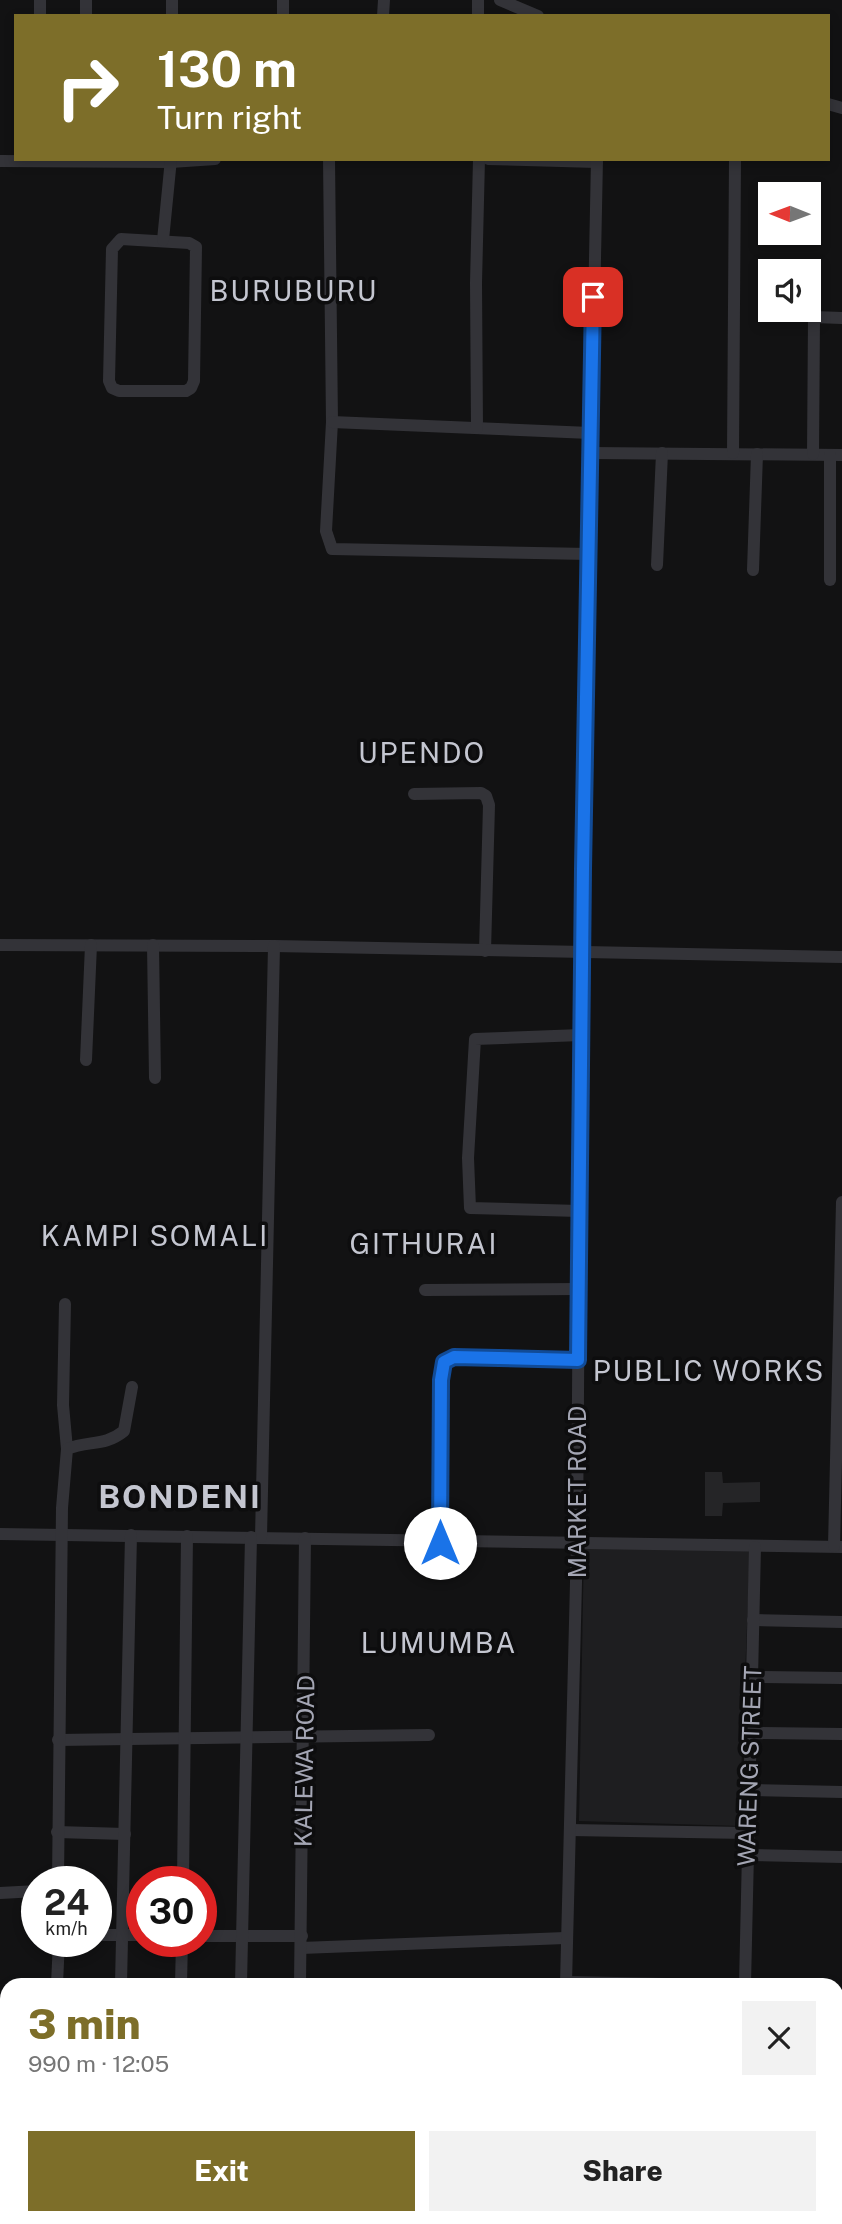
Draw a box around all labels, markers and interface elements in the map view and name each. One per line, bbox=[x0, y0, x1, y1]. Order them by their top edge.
text: 130 m bbox=[157, 40, 297, 98]
icon: right bbox=[42, 42, 133, 133]
text: Turn right bbox=[157, 99, 302, 136]
north arrow bbox=[758, 182, 821, 245]
map controls bbox=[758, 182, 821, 322]
button: sound bbox=[758, 259, 821, 322]
pin bbox=[563, 267, 623, 327]
district label: BURUBURU bbox=[210, 274, 378, 307]
icon: arrive bbox=[574, 278, 612, 316]
district label: UPENDO bbox=[358, 736, 486, 769]
district label: KAMPI SOMALI bbox=[41, 1219, 269, 1252]
district label: GITHURAI bbox=[350, 1227, 498, 1260]
district label: PUBLIC WORKS bbox=[593, 1354, 825, 1387]
street label: MARKET ROAD bbox=[563, 1406, 591, 1578]
district label: BONDENI bbox=[98, 1478, 262, 1515]
position arrow bbox=[403, 1506, 477, 1580]
district label: LUMUMBA bbox=[361, 1626, 517, 1659]
street label: WARENG STREET bbox=[732, 1665, 766, 1867]
street label: KALEWA ROAD bbox=[289, 1675, 319, 1847]
speed limit sign: 30 bbox=[126, 1866, 217, 1957]
text: 24 bbox=[44, 1882, 89, 1923]
text: km/h bbox=[45, 1918, 88, 1939]
text: 3 min bbox=[28, 1999, 141, 2048]
button: close bbox=[742, 2001, 816, 2075]
text: 990 m · 12:05 bbox=[28, 2050, 169, 2077]
button: Exit bbox=[28, 2131, 415, 2211]
button: Share bbox=[429, 2131, 816, 2211]

